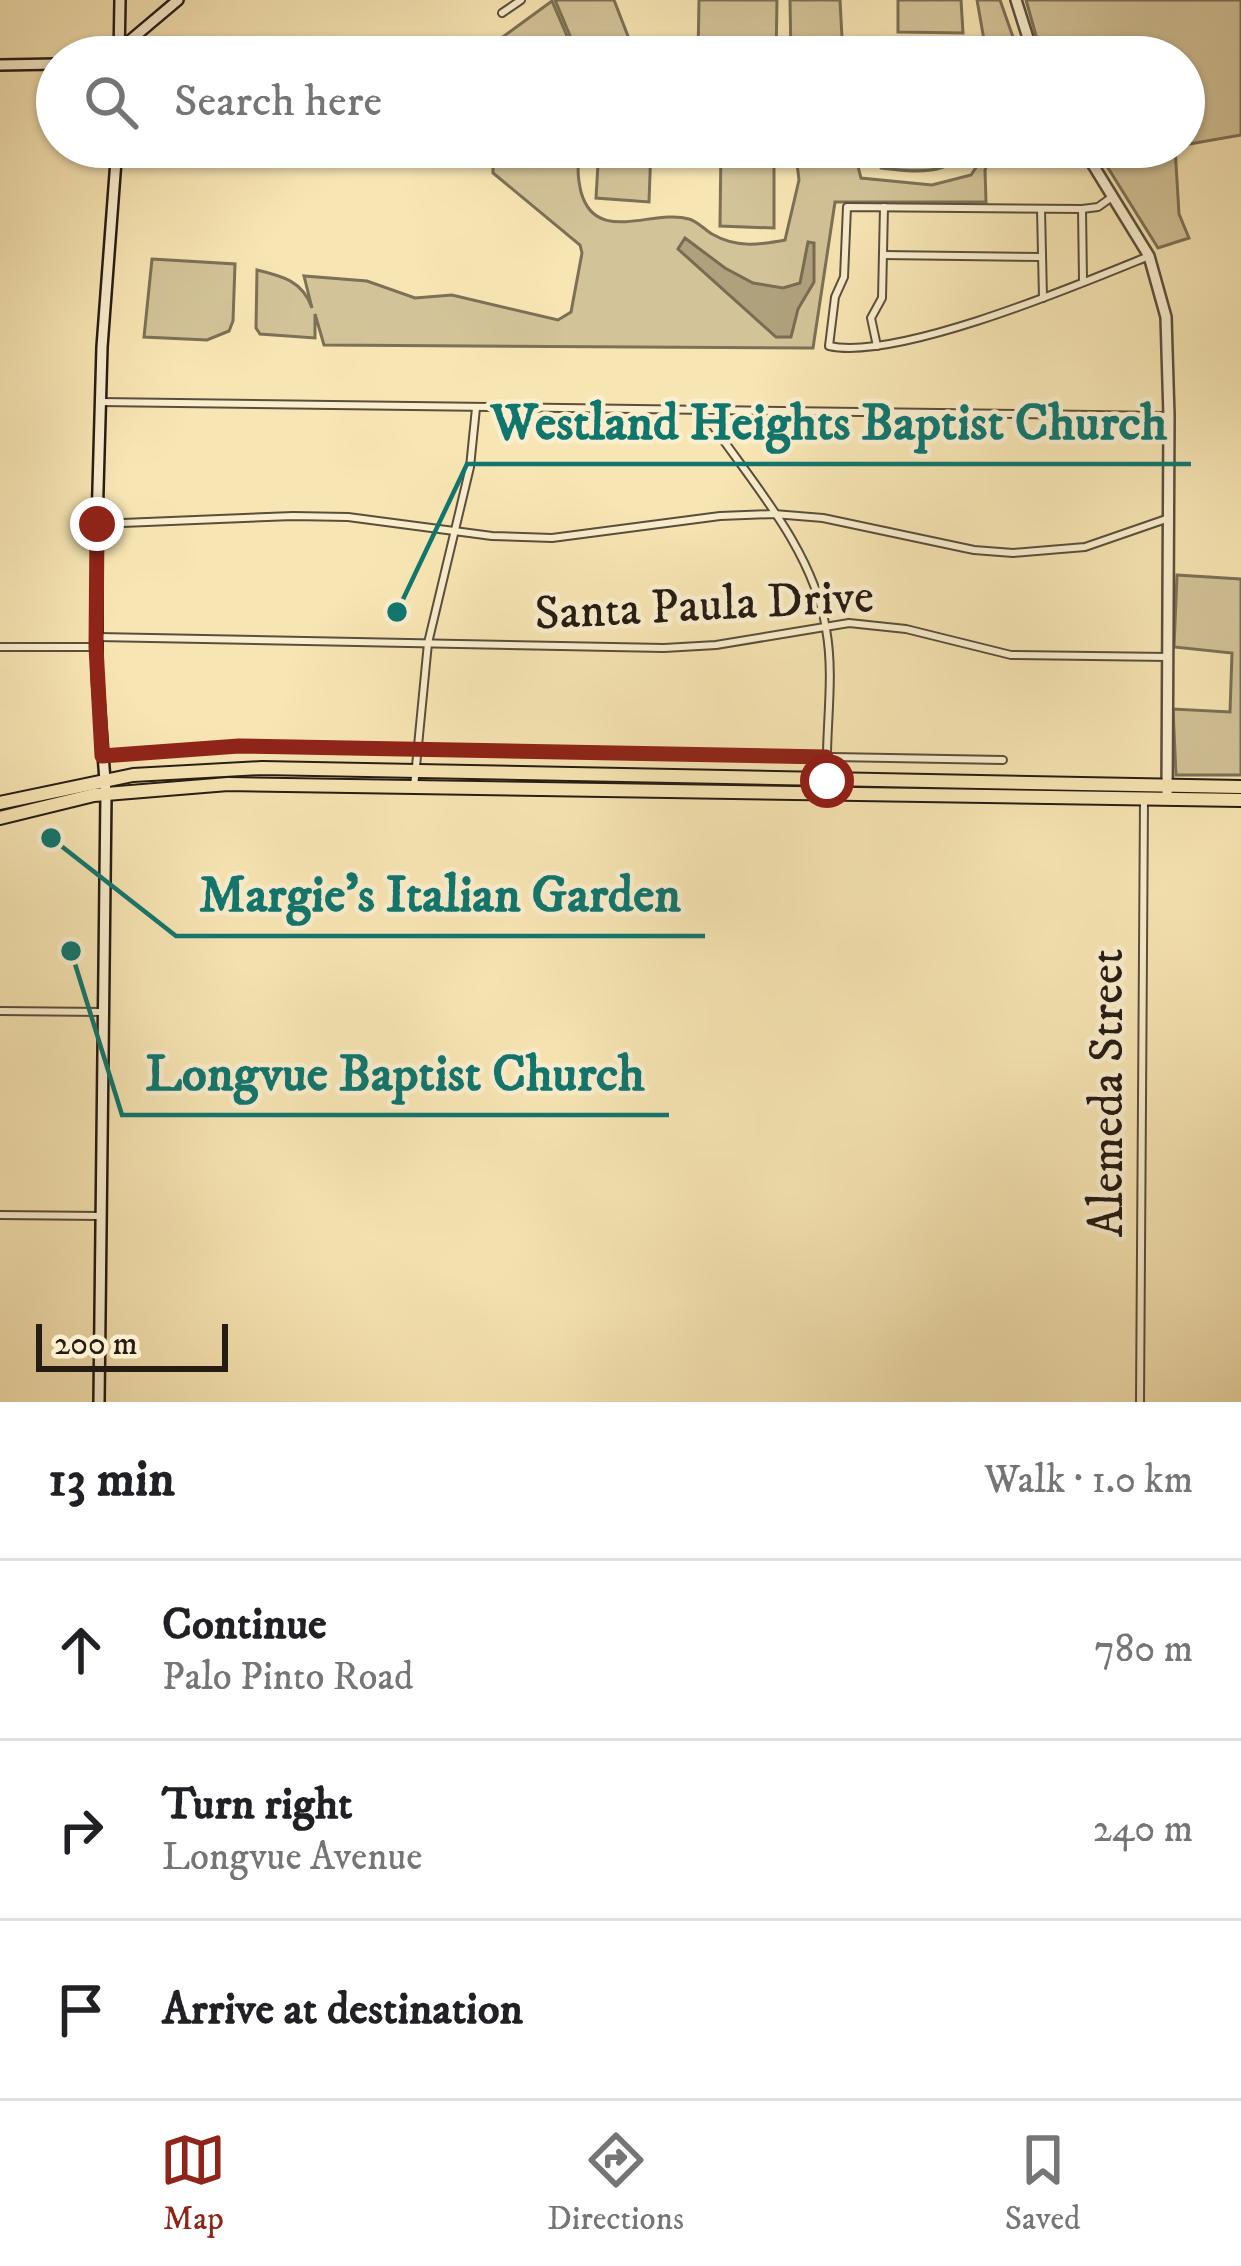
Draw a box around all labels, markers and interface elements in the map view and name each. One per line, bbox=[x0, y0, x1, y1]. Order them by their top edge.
search box bbox=[36, 36, 1205, 168]
icon: search bbox=[78, 69, 144, 135]
text: Search here bbox=[174, 74, 382, 130]
callout: Westland Heights Baptist Church bbox=[467, 377, 1191, 464]
text: Westland Heights Baptist Church bbox=[490, 392, 1167, 456]
route end bbox=[70, 497, 124, 551]
street label: Santa Paula Drive bbox=[533, 567, 875, 645]
route start bbox=[800, 754, 854, 808]
callout: Margie's Italian Garden bbox=[176, 849, 705, 936]
text: Margie's Italian Garden bbox=[199, 864, 681, 928]
street label: Alemeda Street bbox=[1078, 949, 1138, 1237]
callout: Longvue Baptist Church bbox=[122, 1028, 669, 1115]
text: Longvue Baptist Church bbox=[145, 1043, 645, 1107]
scale bar bbox=[36, 1318, 228, 1371]
text: 200 m bbox=[54, 1324, 138, 1365]
text: 13 min bbox=[48, 1448, 175, 1512]
text: Walk · 1.0 km bbox=[984, 1456, 1193, 1505]
text: Continue bbox=[162, 1597, 327, 1653]
icon: ahead bbox=[48, 1617, 114, 1683]
text: 780 m bbox=[1094, 1625, 1193, 1674]
text: Palo Pinto Road bbox=[162, 1653, 414, 1702]
text: Turn right bbox=[162, 1777, 352, 1833]
icon: right bbox=[48, 1797, 114, 1863]
text: 240 m bbox=[1093, 1805, 1193, 1854]
text: Longvue Avenue bbox=[162, 1833, 422, 1882]
icon: arrive bbox=[48, 1977, 114, 2043]
text: Arrive at destination bbox=[162, 1982, 523, 2038]
tab: Map bbox=[160, 2127, 226, 2240]
tab: Directions bbox=[547, 2127, 684, 2240]
tab: Saved bbox=[1005, 2127, 1081, 2240]

